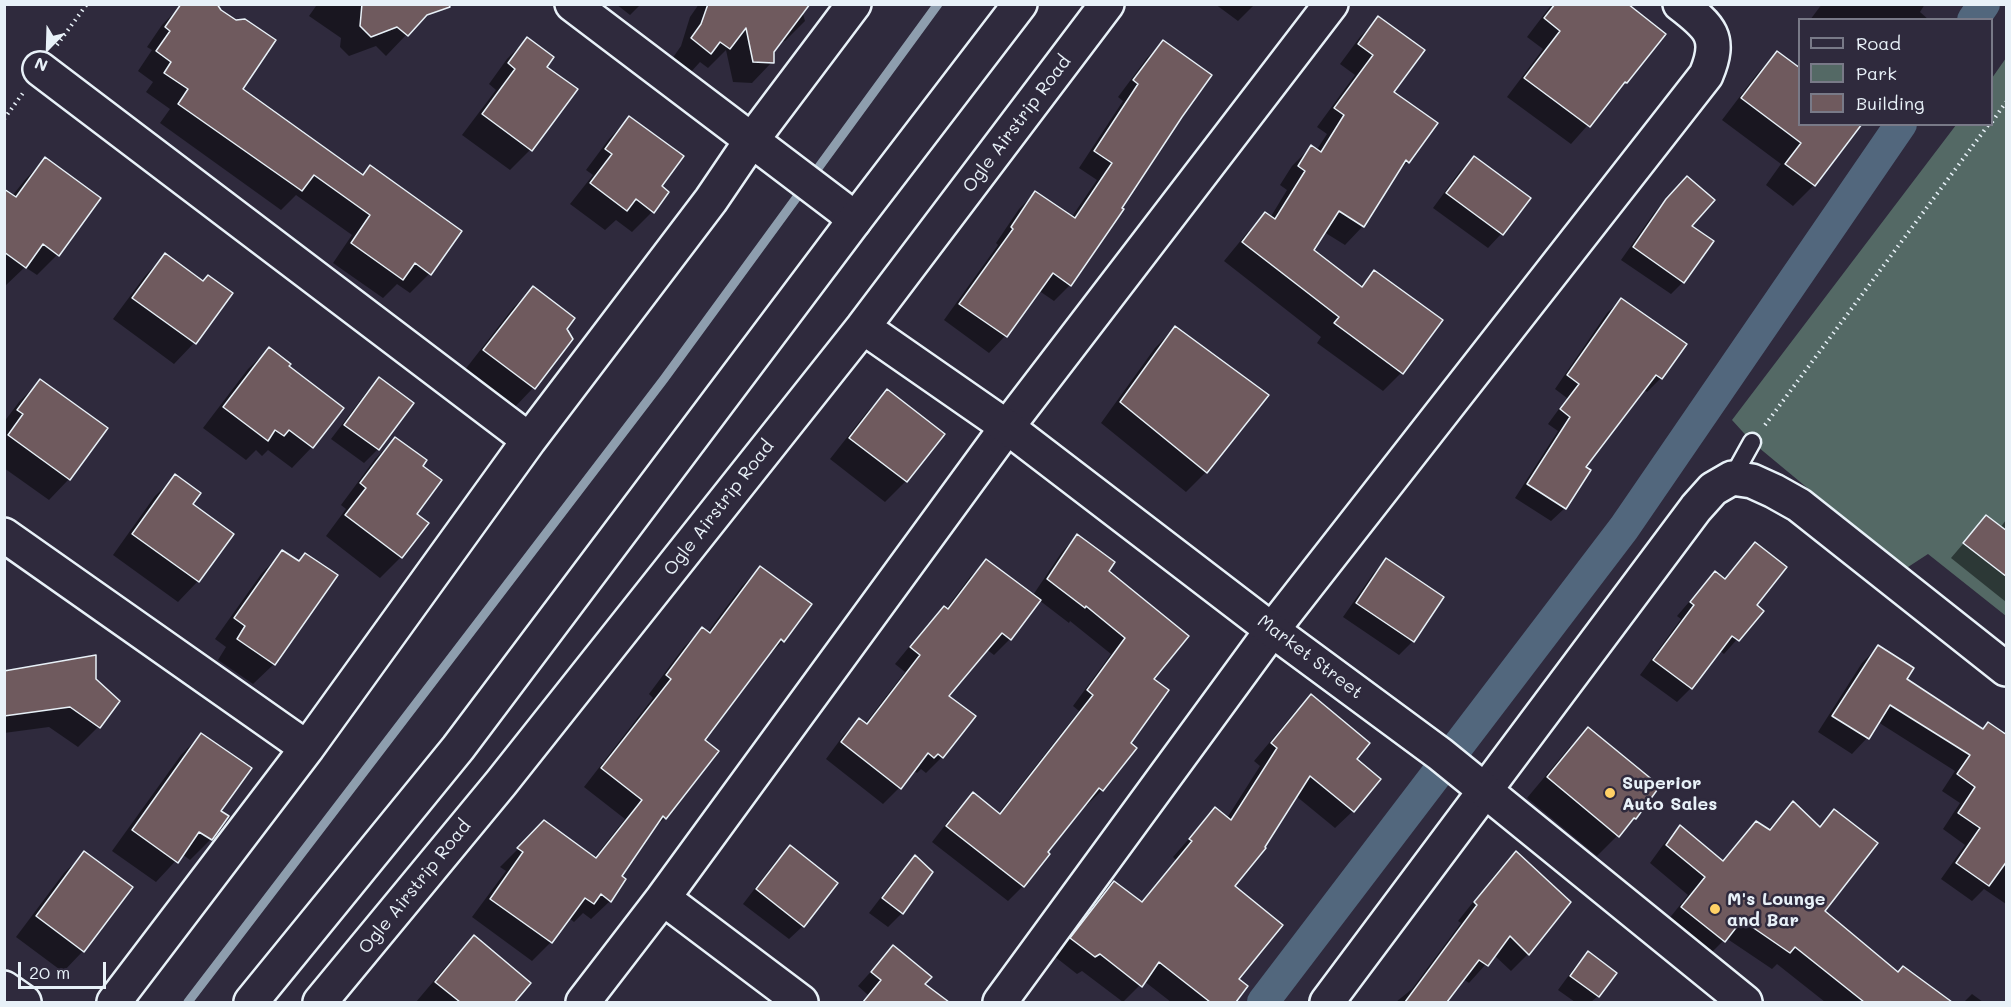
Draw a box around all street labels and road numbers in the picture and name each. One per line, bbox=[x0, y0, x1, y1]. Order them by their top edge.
street label: Ogle Airstrip Road bbox=[958, 51, 1076, 197]
street label: Ogle Airstrip Road bbox=[659, 436, 779, 580]
street label: Market Street bbox=[1253, 610, 1367, 704]
street label: Ogle Airstrip Road bbox=[354, 816, 476, 958]

